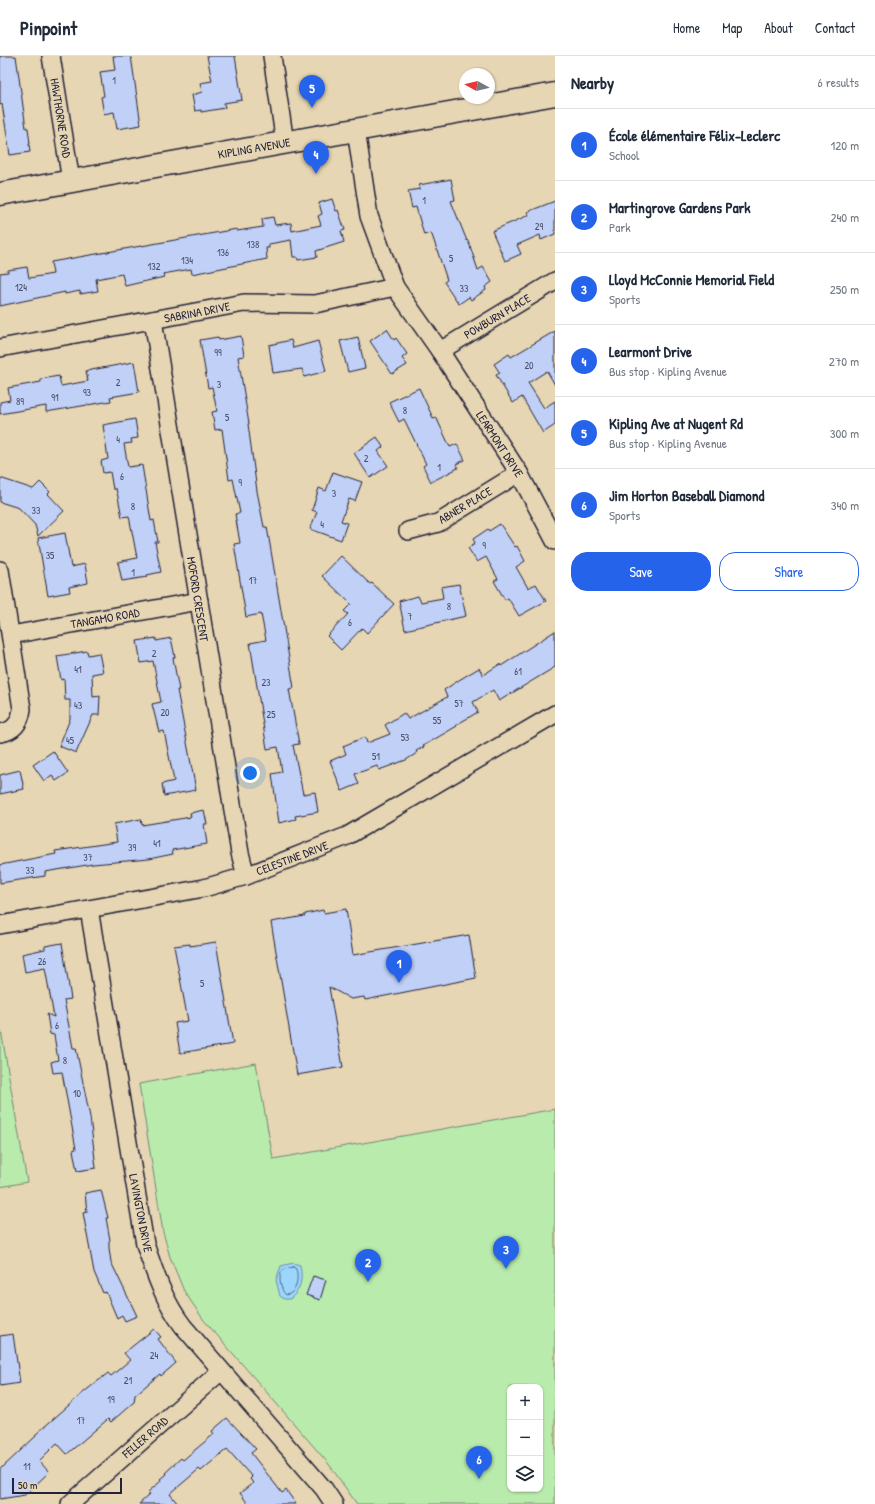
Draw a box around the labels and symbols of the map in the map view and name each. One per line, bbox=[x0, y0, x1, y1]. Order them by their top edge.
north arrow bbox=[459, 68, 495, 104]
house number: 1 bbox=[112, 74, 116, 87]
pin: 5 bbox=[299, 75, 325, 108]
street label: HAWTHORNE ROAD bbox=[46, 77, 76, 159]
street label: KIPLING AVENUE bbox=[216, 133, 292, 163]
pin: 4 bbox=[303, 141, 329, 174]
house number: 1 bbox=[422, 194, 426, 207]
house number: 29 bbox=[535, 220, 544, 233]
house number: 138 bbox=[247, 238, 259, 251]
house number: 136 bbox=[217, 246, 229, 259]
house number: 5 bbox=[449, 252, 454, 265]
house number: 134 bbox=[181, 254, 193, 267]
house number: 132 bbox=[148, 260, 161, 273]
house number: 124 bbox=[15, 281, 27, 294]
house number: 33 bbox=[460, 282, 469, 295]
street label: POWBURN PLACE bbox=[460, 289, 534, 343]
street label: SABRINA DRIVE bbox=[163, 297, 232, 327]
house number: 99 bbox=[214, 346, 222, 359]
house number: 20 bbox=[524, 359, 534, 372]
house number: 2 bbox=[116, 376, 121, 389]
house number: 3 bbox=[217, 378, 222, 391]
house number: 93 bbox=[83, 386, 92, 399]
house number: 91 bbox=[51, 391, 59, 404]
house number: 89 bbox=[16, 395, 24, 408]
house number: 8 bbox=[403, 404, 407, 417]
street label: LEARMONT DRIVE bbox=[472, 408, 528, 481]
house number: 5 bbox=[225, 411, 230, 424]
house number: 4 bbox=[116, 433, 120, 446]
house number: 2 bbox=[364, 452, 369, 465]
house number: 1 bbox=[437, 461, 441, 474]
house number: 6 bbox=[120, 470, 124, 483]
house number: 9 bbox=[238, 476, 242, 489]
street label: ABNER PLACE bbox=[435, 482, 496, 528]
house number: 3 bbox=[332, 487, 337, 500]
house number: 8 bbox=[131, 500, 135, 513]
house number: 33 bbox=[32, 504, 41, 517]
house number: 4 bbox=[320, 518, 324, 531]
house number: 9 bbox=[482, 539, 486, 552]
house number: 35 bbox=[46, 549, 55, 562]
street label: MOFORD CRESCENT bbox=[183, 555, 213, 643]
house number: 1 bbox=[131, 566, 135, 579]
house number: 17 bbox=[249, 574, 257, 587]
house number: 8 bbox=[447, 600, 451, 613]
street label: TANGAMO ROAD bbox=[69, 604, 141, 632]
house number: 7 bbox=[408, 610, 413, 623]
house number: 6 bbox=[348, 616, 352, 629]
house number: 2 bbox=[152, 647, 157, 660]
house number: 41 bbox=[74, 663, 82, 676]
house number: 61 bbox=[514, 665, 522, 678]
house number: 23 bbox=[261, 676, 271, 689]
house number: 57 bbox=[454, 697, 464, 710]
house number: 43 bbox=[74, 699, 83, 712]
house number: 20 bbox=[160, 706, 170, 719]
house number: 25 bbox=[267, 708, 276, 721]
house number: 55 bbox=[433, 714, 442, 727]
house number: 53 bbox=[401, 731, 410, 744]
house number: 45 bbox=[66, 734, 75, 747]
house number: 51 bbox=[372, 750, 380, 763]
your location bbox=[240, 763, 260, 783]
street label: CELESTINE DRIVE bbox=[253, 836, 331, 880]
house number: 41 bbox=[153, 837, 161, 850]
house number: 39 bbox=[128, 841, 136, 854]
house number: 37 bbox=[83, 851, 93, 864]
house number: 33 bbox=[26, 864, 35, 877]
pin: 1 bbox=[386, 950, 412, 983]
house number: 26 bbox=[38, 955, 46, 968]
house number: 5 bbox=[200, 977, 205, 990]
house number: 6 bbox=[55, 1019, 59, 1032]
house number: 8 bbox=[63, 1054, 67, 1067]
house number: 10 bbox=[73, 1087, 82, 1100]
street label: LAVINGTON DRIVE bbox=[125, 1172, 157, 1254]
pin: 3 bbox=[493, 1236, 519, 1269]
pin: 2 bbox=[355, 1249, 381, 1282]
house number: 24 bbox=[150, 1349, 158, 1362]
house number: 21 bbox=[124, 1374, 133, 1387]
house number: 19 bbox=[107, 1393, 115, 1406]
street label: FELLER ROAD bbox=[118, 1412, 172, 1462]
house number: 17 bbox=[77, 1414, 85, 1427]
pin: 6 bbox=[466, 1446, 492, 1479]
house number: 11 bbox=[23, 1460, 31, 1473]
scale bar bbox=[12, 1476, 122, 1495]

